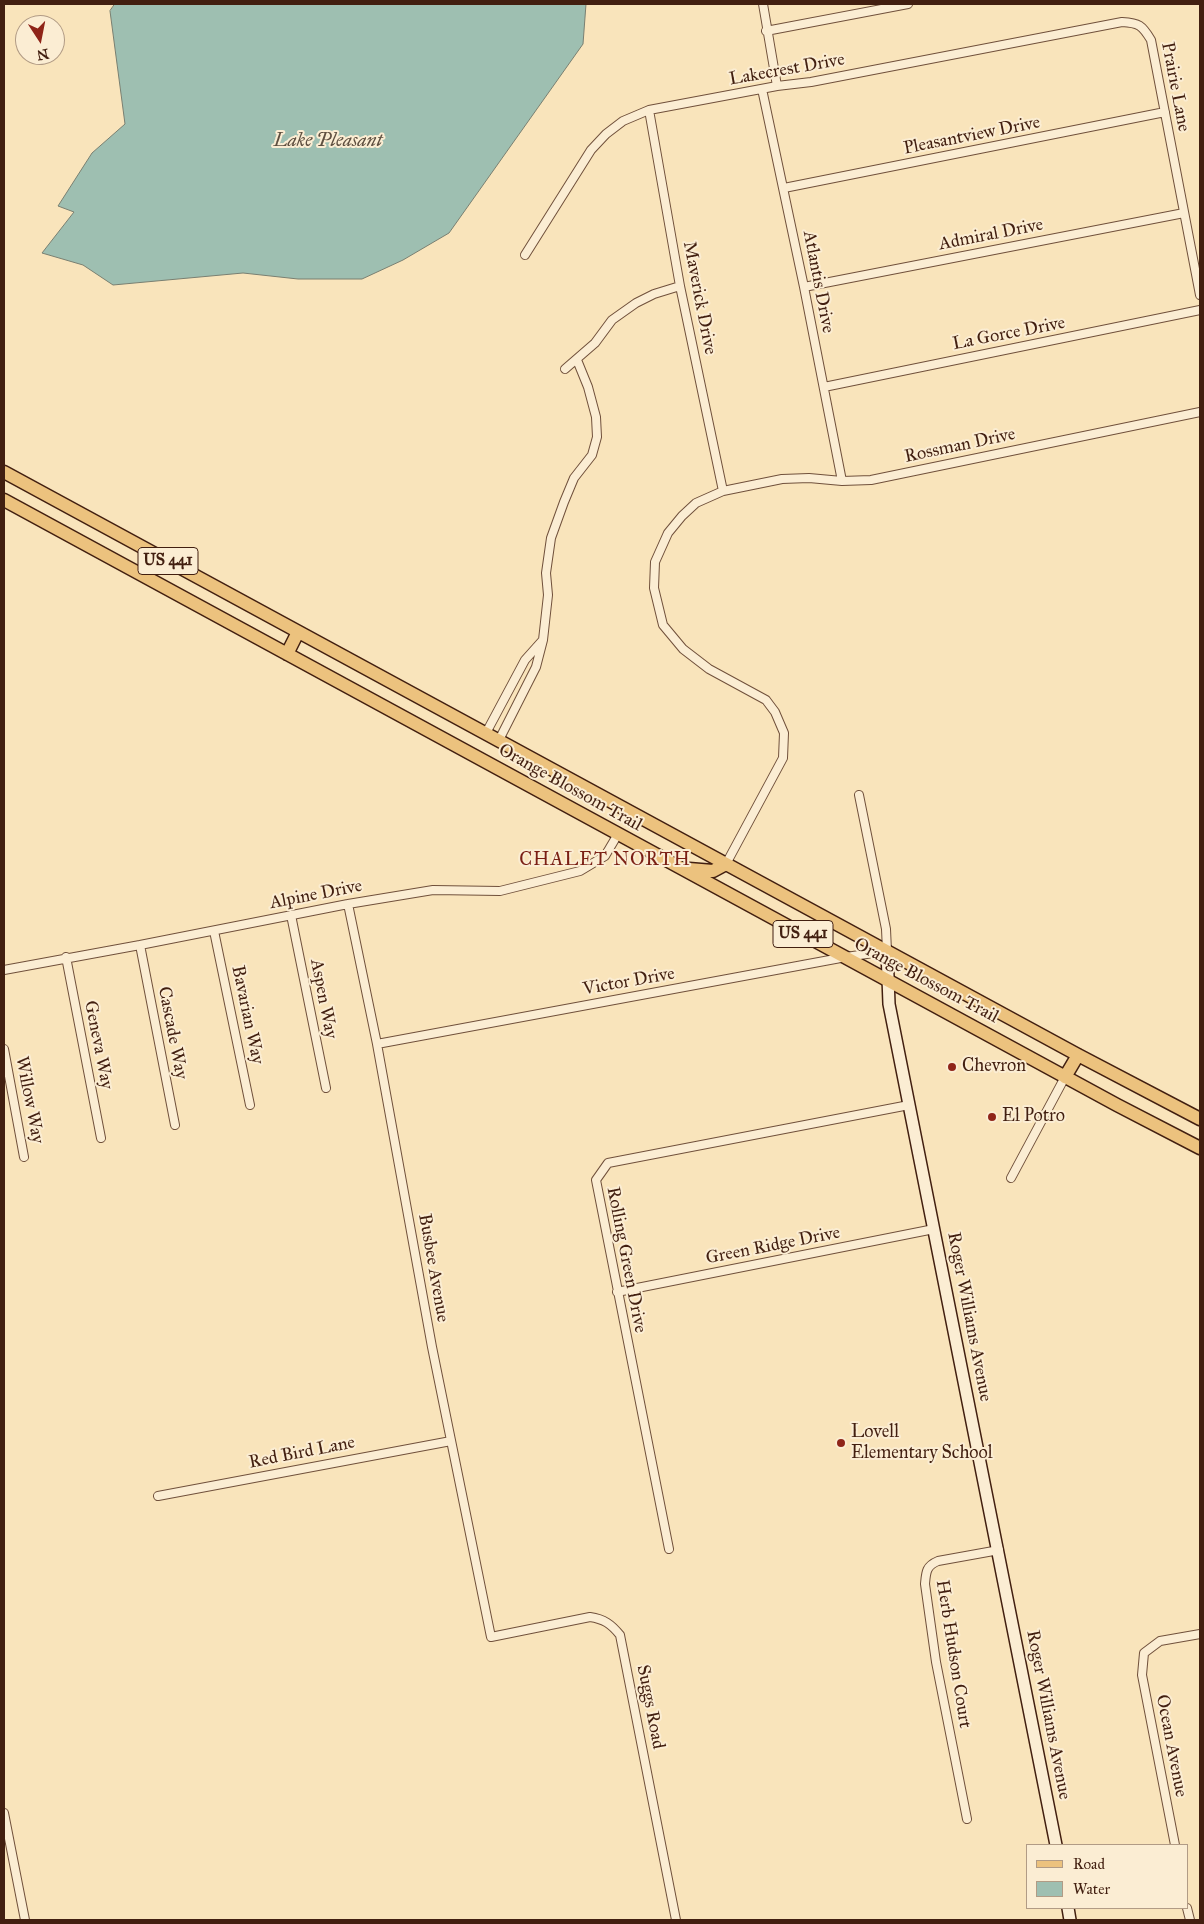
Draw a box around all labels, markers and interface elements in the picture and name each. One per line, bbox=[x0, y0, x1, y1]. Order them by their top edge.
north arrow bbox=[15, 15, 65, 65]
street label: Prairie Lane bbox=[1156, 40, 1194, 134]
text: N bbox=[35, 45, 50, 64]
street label: Lakecrest Drive bbox=[728, 49, 846, 91]
street label: Pleasantview Drive bbox=[902, 112, 1042, 160]
water label: Lake Pleasant bbox=[274, 130, 382, 152]
street label: Admiral Drive bbox=[937, 214, 1045, 256]
street label: Atlantis Drive bbox=[797, 229, 839, 335]
street label: Maverick Drive bbox=[677, 240, 721, 356]
street label: La Gorce Drive bbox=[951, 312, 1067, 356]
street label: Rossman Drive bbox=[903, 424, 1017, 468]
road number: US 441 bbox=[138, 548, 198, 574]
street label: Orange Blossom Trail bbox=[494, 740, 646, 836]
district label: CHALET NORTH bbox=[518, 849, 692, 871]
street label: Alpine Drive bbox=[268, 875, 364, 915]
road number: US 441 bbox=[773, 921, 833, 948]
street label: Orange Blossom Trail bbox=[850, 934, 1002, 1028]
street label: Aspen Way bbox=[305, 957, 341, 1041]
street label: Victor Drive bbox=[581, 963, 677, 1001]
street label: Bavarian Way bbox=[226, 964, 268, 1066]
street label: Cascade Way bbox=[152, 985, 192, 1081]
street label: Geneva Way bbox=[79, 999, 117, 1091]
street label: Willow Way bbox=[10, 1054, 48, 1146]
place label: Chevron bbox=[962, 1056, 1026, 1078]
marker: Chevron bbox=[946, 1061, 958, 1073]
place label: El Potro bbox=[1002, 1106, 1065, 1128]
marker: El Potro bbox=[986, 1111, 998, 1123]
street label: Rolling Green Drive bbox=[601, 1185, 651, 1335]
street label: Busbee Avenue bbox=[413, 1212, 453, 1324]
street label: Green Ridge Drive bbox=[704, 1222, 842, 1270]
street label: Roger Williams Avenue bbox=[942, 1230, 996, 1404]
place label: Lovell Elementary School bbox=[851, 1422, 993, 1465]
street label: Red Bird Lane bbox=[247, 1432, 357, 1474]
marker: Lovell Elementary School bbox=[835, 1437, 847, 1449]
street label: Herb Hudson Court bbox=[931, 1578, 975, 1730]
street label: Roger Williams Avenue bbox=[1021, 1628, 1075, 1802]
street label: Suggs Road bbox=[631, 1663, 669, 1751]
street label: Ocean Avenue bbox=[1150, 1693, 1192, 1799]
legend bbox=[1026, 1844, 1189, 1909]
text: Road bbox=[1073, 1855, 1105, 1873]
text: Water bbox=[1073, 1880, 1110, 1898]

